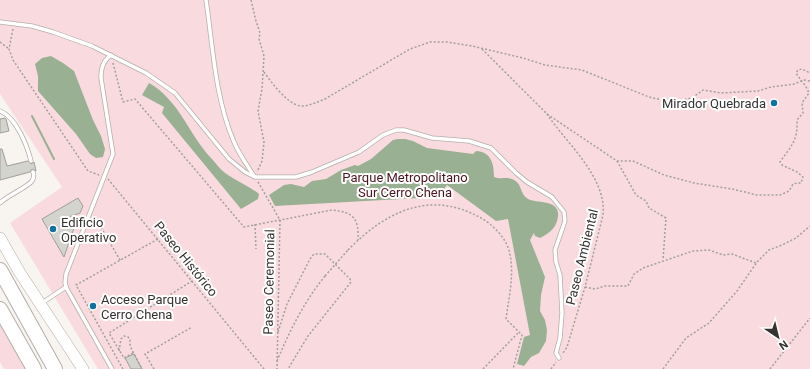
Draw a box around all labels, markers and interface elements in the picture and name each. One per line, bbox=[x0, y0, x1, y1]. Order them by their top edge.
place label: Mirador Quebrada bbox=[662, 96, 766, 111]
marker: Mirador Quebrada bbox=[769, 98, 779, 108]
park label: Parque Metropolitano Sur Cerro Chena bbox=[342, 170, 468, 200]
street label: Paseo Ambiental bbox=[563, 207, 601, 307]
place label: Edificio Operativo bbox=[61, 215, 116, 245]
street label: Paseo Histórico bbox=[151, 219, 221, 299]
marker: Edificio Operativo bbox=[48, 224, 58, 234]
street label: Paseo Ceremonial bbox=[261, 229, 277, 335]
place label: Acceso Parque Cerro Chena bbox=[101, 292, 188, 322]
marker: Acceso Parque Cerro Chena bbox=[88, 301, 98, 311]
north arrow bbox=[758, 317, 798, 357]
text: N bbox=[776, 337, 790, 352]

